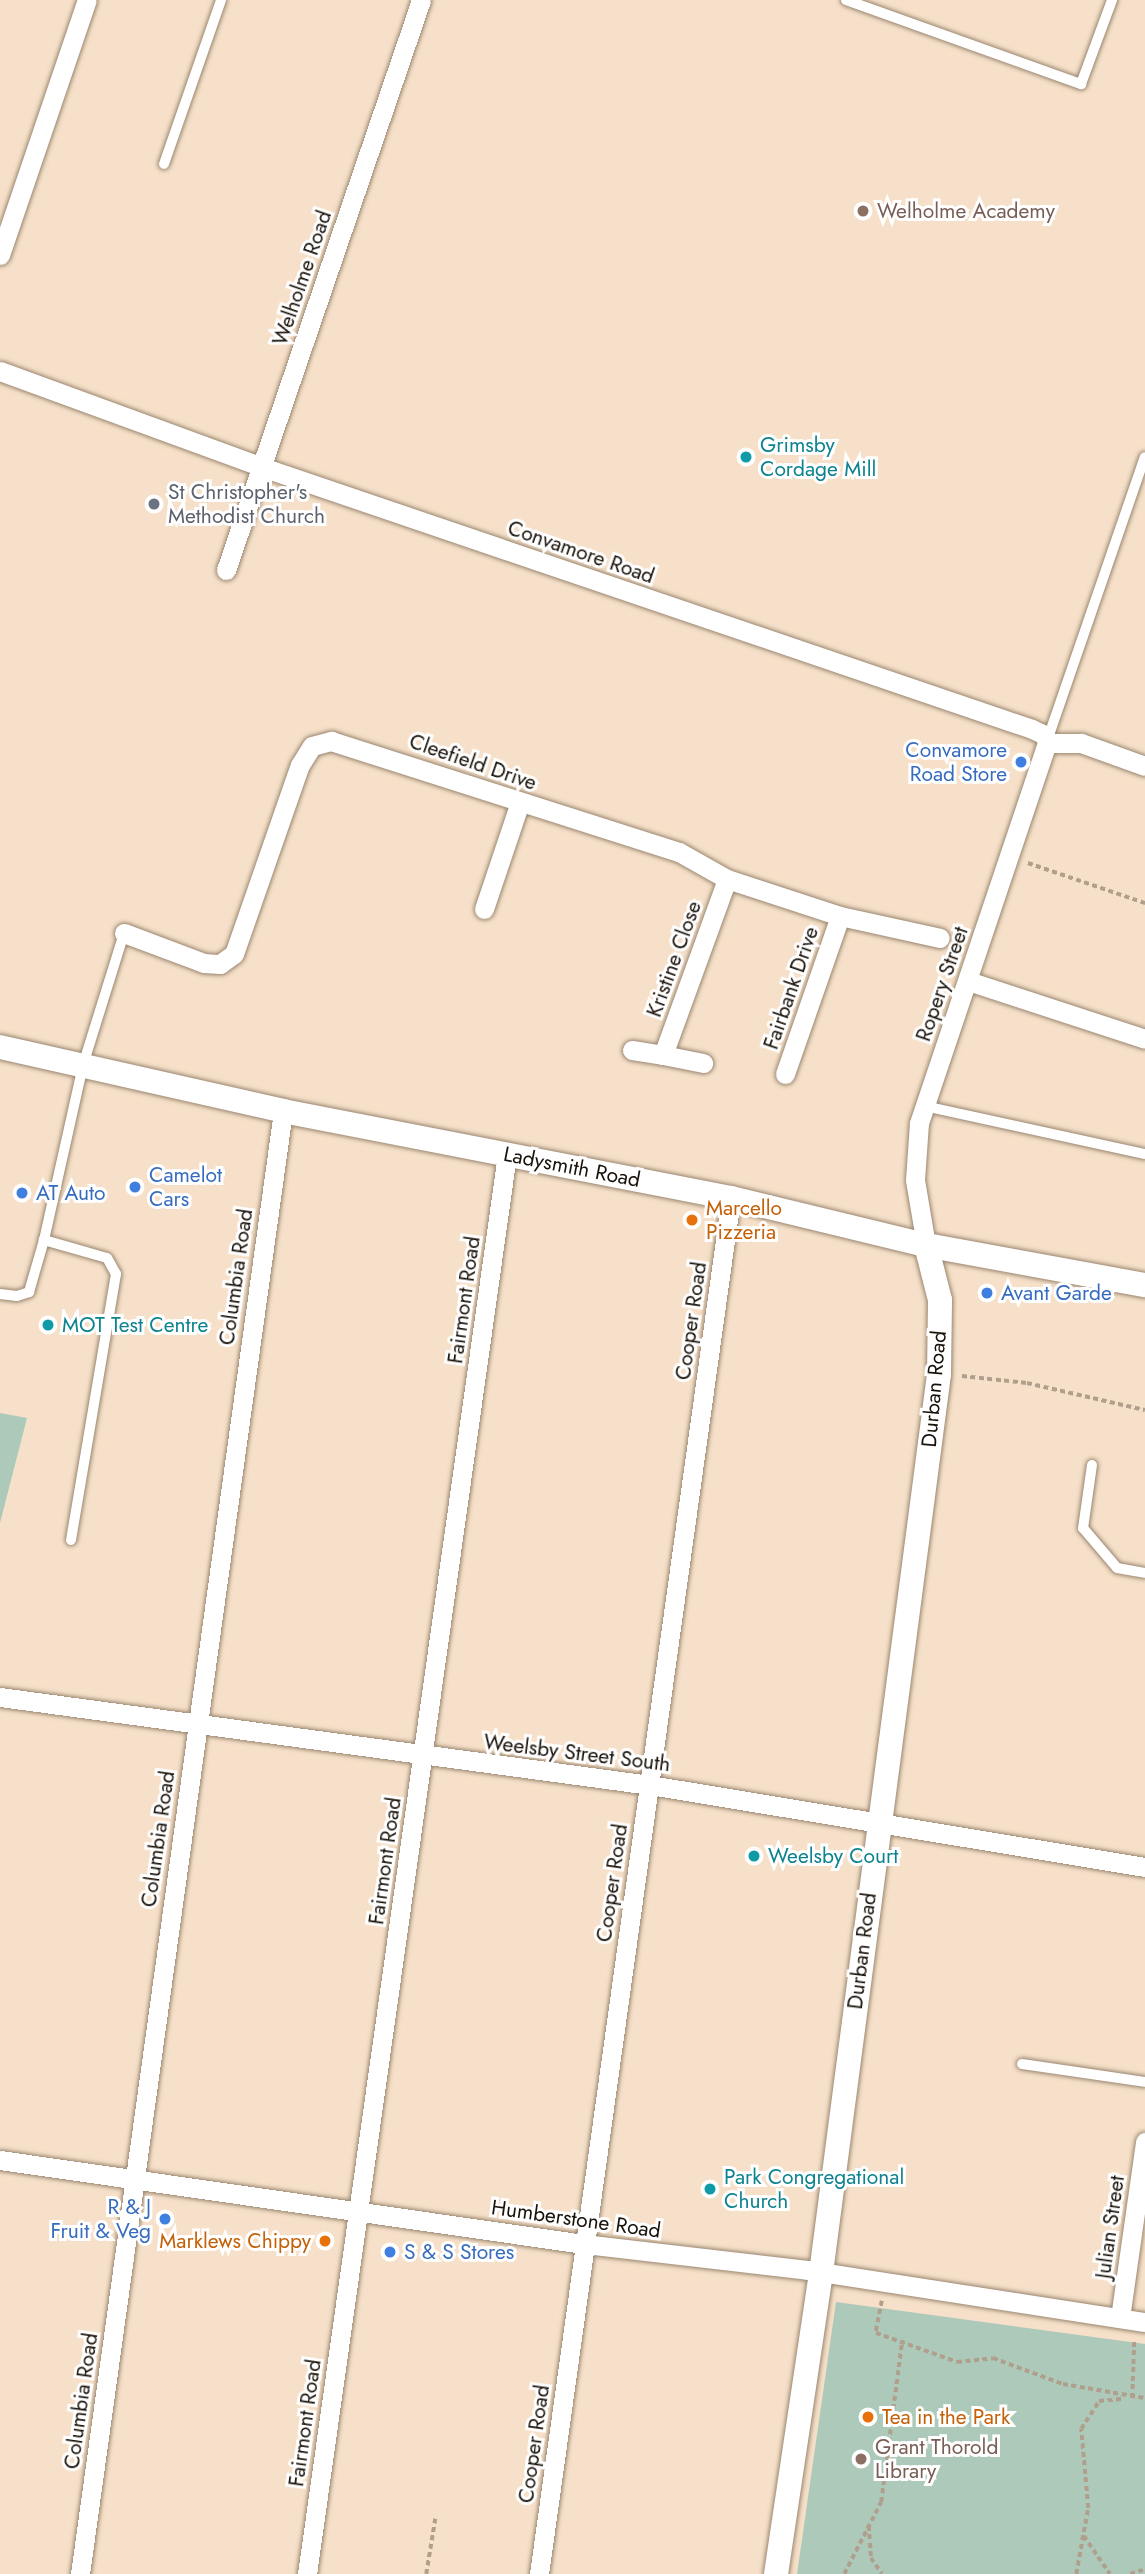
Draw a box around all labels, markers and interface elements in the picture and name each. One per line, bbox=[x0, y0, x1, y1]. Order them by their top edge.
place label: Welholme Academy bbox=[877, 198, 1055, 224]
marker: Welholme Academy bbox=[855, 203, 871, 219]
street label: Welholme Road bbox=[267, 207, 337, 349]
place label: Grimsby Cordage Mill bbox=[760, 432, 876, 482]
marker: Grimsby Cordage Mill bbox=[738, 449, 754, 465]
place label: St Christopher's Methodist Church bbox=[168, 479, 325, 529]
marker: St Christopher's Methodist Church bbox=[146, 496, 162, 512]
street label: Convamore Road bbox=[504, 515, 658, 589]
street label: Cleefield Drive bbox=[406, 728, 540, 796]
place label: Convamore Road Store bbox=[905, 737, 1007, 787]
marker: Convamore Road Store bbox=[1013, 754, 1029, 770]
street label: Kristine Close bbox=[641, 898, 707, 1020]
street label: Fairbank Drive bbox=[758, 923, 824, 1053]
street label: Ropery Street bbox=[911, 923, 973, 1045]
street label: Ladysmith Road bbox=[502, 1141, 642, 1193]
place label: Camelot Cars bbox=[149, 1162, 222, 1212]
marker: Camelot Cars bbox=[127, 1179, 143, 1195]
place label: AT Auto bbox=[36, 1180, 105, 1206]
marker: AT Auto bbox=[14, 1185, 30, 1201]
place label: Marcello Pizzeria bbox=[706, 1195, 782, 1245]
street label: Columbia Road bbox=[214, 1207, 258, 1347]
marker: Marcello Pizzeria bbox=[684, 1212, 700, 1228]
street label: Fairmont Road bbox=[443, 1235, 485, 1365]
street label: Cooper Road bbox=[670, 1260, 712, 1382]
place label: Avant Garde bbox=[1001, 1280, 1112, 1306]
marker: Avant Garde bbox=[979, 1285, 995, 1301]
place label: MOT Test Centre bbox=[62, 1312, 208, 1338]
marker: MOT Test Centre bbox=[40, 1317, 56, 1333]
street label: Durban Road bbox=[916, 1330, 952, 1448]
street label: Weelsby Street South bbox=[482, 1729, 672, 1777]
street label: Columbia Road bbox=[136, 1769, 180, 1909]
street label: Fairmont Road bbox=[364, 1796, 406, 1926]
street label: Cooper Road bbox=[591, 1822, 633, 1944]
place label: Weelsby Court bbox=[768, 1843, 898, 1869]
marker: Weelsby Court bbox=[746, 1848, 762, 1864]
street label: Durban Road bbox=[842, 1891, 882, 2011]
place label: Park Congregational Church bbox=[724, 2164, 904, 2214]
street label: Julian Street bbox=[1090, 2174, 1130, 2280]
marker: Park Congregational Church bbox=[702, 2181, 718, 2197]
place label: R & J Fruit & Veg bbox=[50, 2194, 151, 2244]
street label: Humberstone Road bbox=[490, 2195, 662, 2243]
marker: R & J Fruit & Veg bbox=[157, 2211, 173, 2227]
place label: Marklews Chippy bbox=[159, 2228, 311, 2254]
marker: Marklews Chippy bbox=[317, 2233, 333, 2249]
place label: S & S Stores bbox=[404, 2239, 514, 2265]
marker: S & S Stores bbox=[382, 2244, 398, 2260]
street label: Columbia Road bbox=[59, 2331, 103, 2471]
street label: Fairmont Road bbox=[284, 2358, 326, 2488]
street label: Cooper Road bbox=[513, 2383, 555, 2505]
place label: Tea in the Park bbox=[882, 2404, 1010, 2430]
marker: Tea in the Park bbox=[860, 2409, 876, 2425]
place label: Grant Thorold Library bbox=[875, 2434, 998, 2484]
marker: Grant Thorold Library bbox=[853, 2451, 869, 2467]

